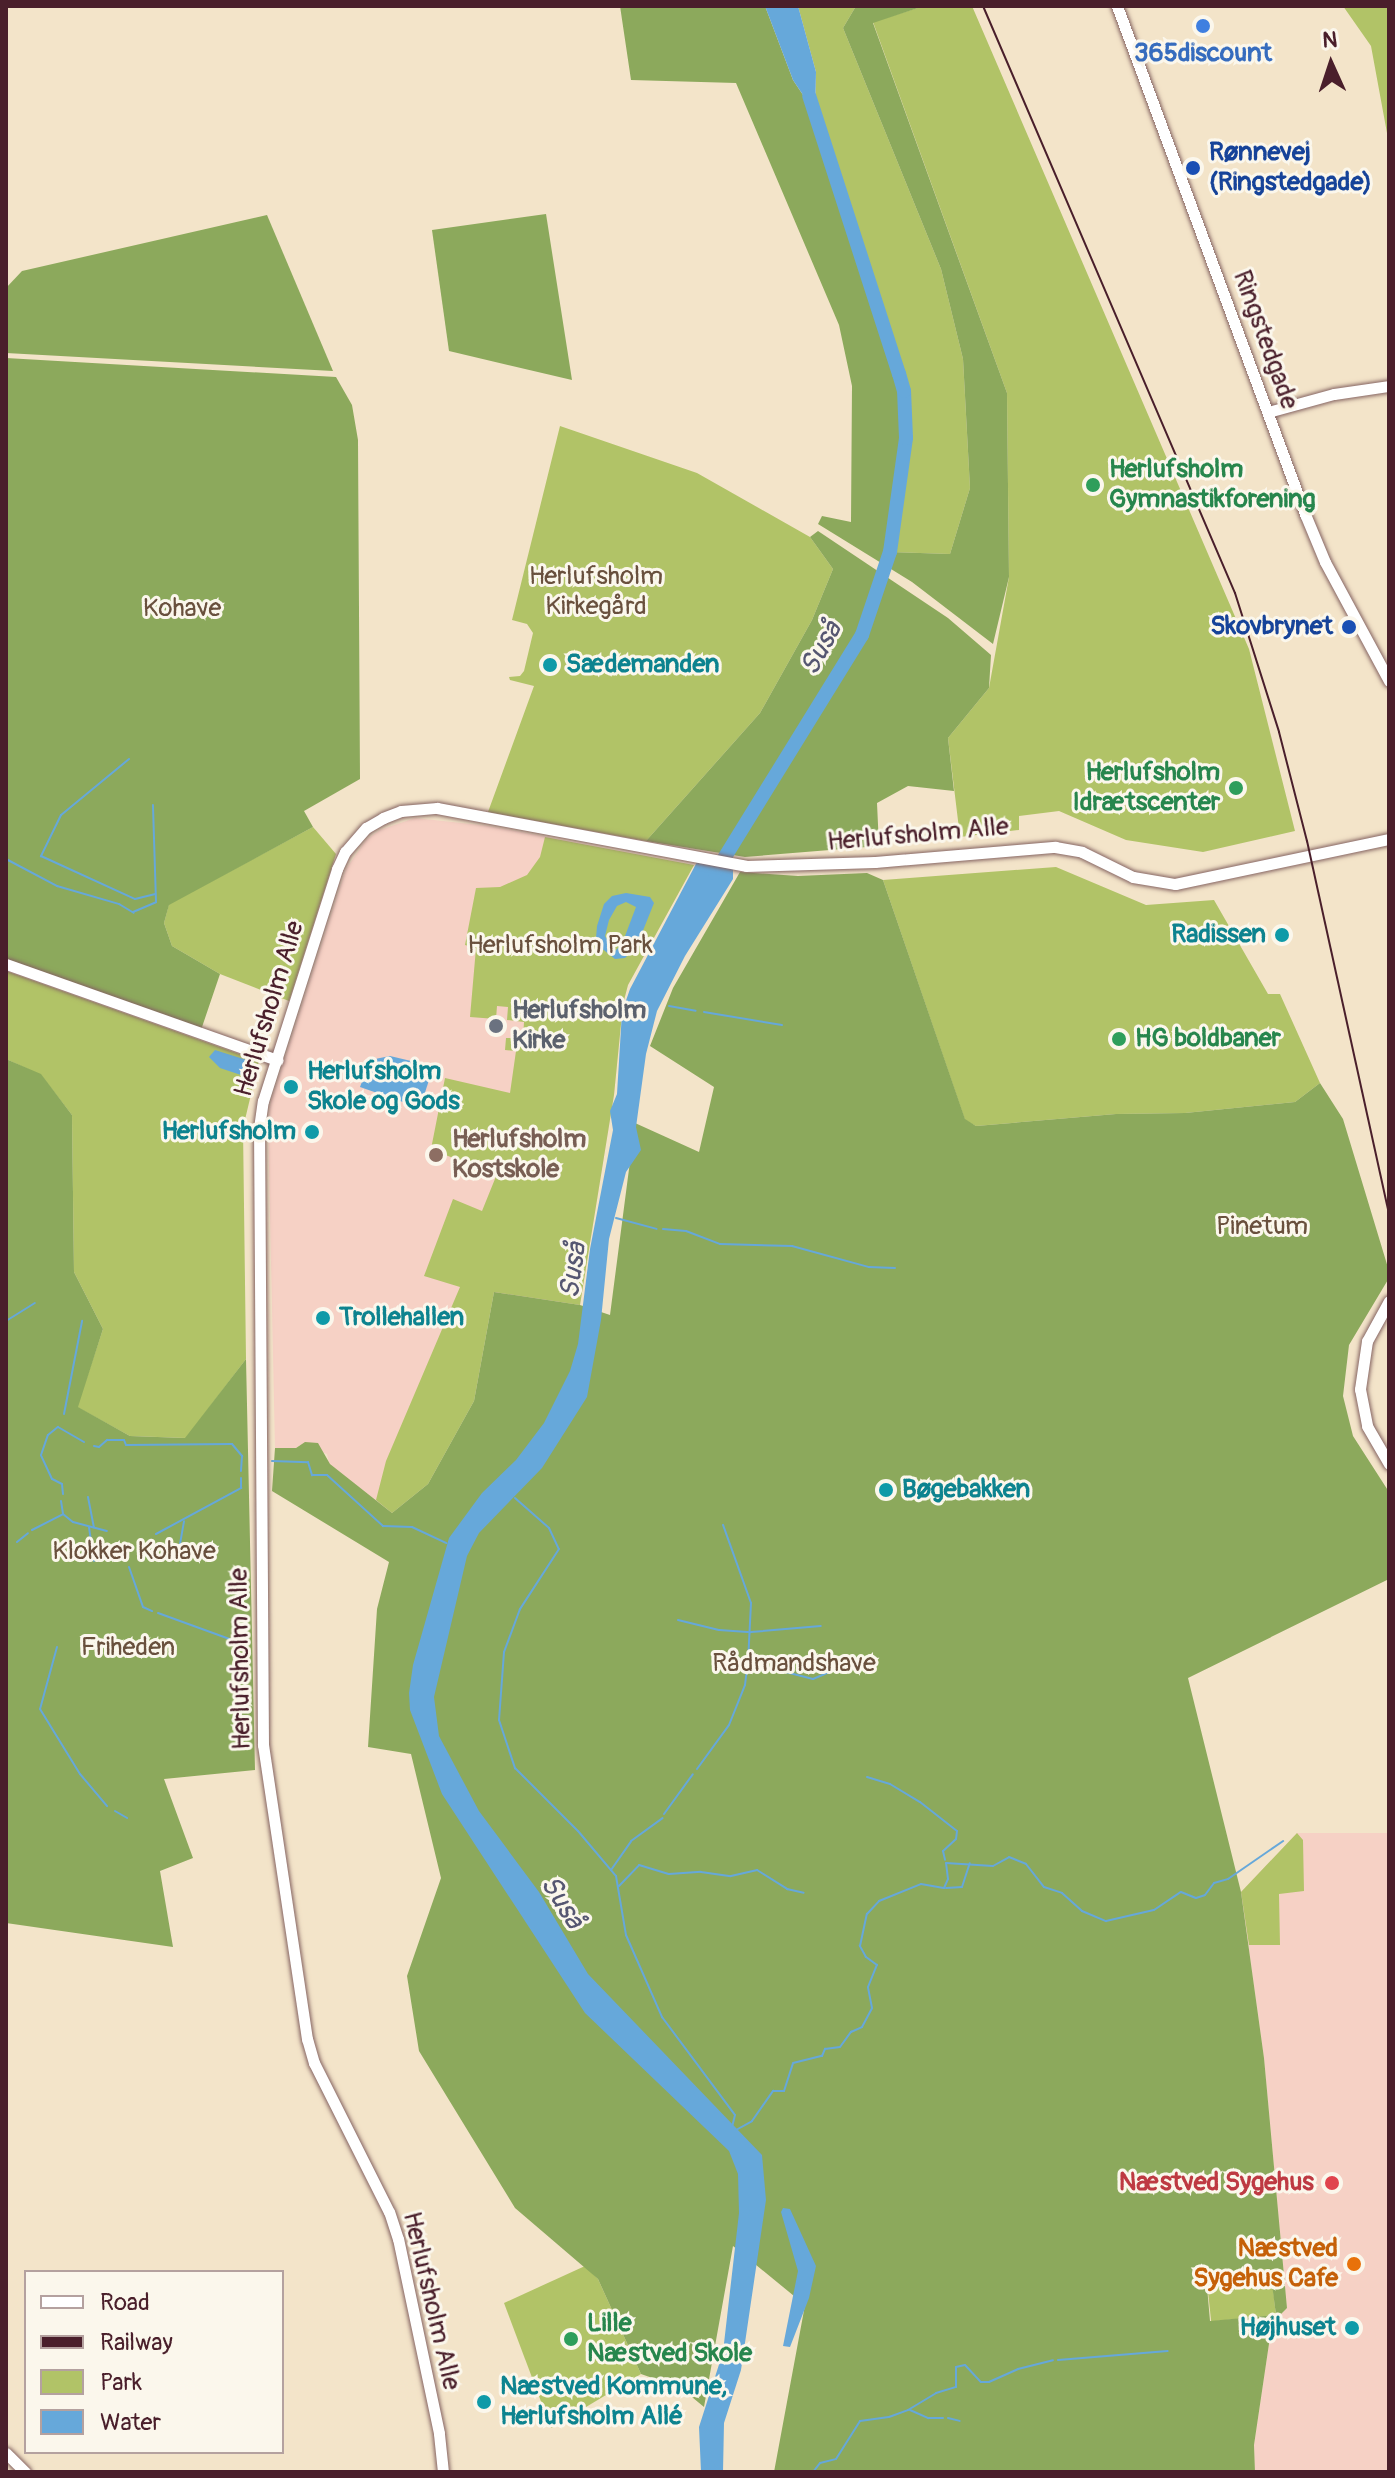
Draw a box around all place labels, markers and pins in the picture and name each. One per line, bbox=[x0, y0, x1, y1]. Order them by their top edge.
marker: 365discount bbox=[1194, 17, 1212, 35]
place label: 365discount bbox=[1134, 38, 1272, 70]
place label: Rønnevej (Ringstedgade) bbox=[1209, 137, 1372, 198]
marker: Rønnevej (Ringstedgade) bbox=[1184, 159, 1202, 177]
place label: Herlufsholm Gymnastikforening bbox=[1109, 454, 1316, 516]
marker: Herlufsholm Gymnastikforening bbox=[1084, 476, 1102, 494]
place label: Skovbrynet bbox=[1210, 611, 1333, 643]
marker: Skovbrynet bbox=[1340, 618, 1358, 636]
place label: Sædemanden bbox=[566, 649, 719, 681]
marker: Sædemanden bbox=[541, 656, 559, 674]
place label: Herlufsholm Idrætscenter bbox=[1072, 757, 1220, 818]
marker: Herlufsholm Idrætscenter bbox=[1227, 779, 1245, 797]
place label: Radissen bbox=[1171, 919, 1266, 951]
marker: Radissen bbox=[1273, 926, 1291, 944]
place label: Herlufsholm Kirke bbox=[512, 995, 646, 1056]
marker: Herlufsholm Kirke bbox=[487, 1017, 505, 1035]
place label: HG boldbaner bbox=[1135, 1023, 1281, 1055]
marker: HG boldbaner bbox=[1110, 1030, 1128, 1048]
place label: Herlufsholm Skole og Gods bbox=[307, 1056, 460, 1118]
marker: Herlufsholm Skole og Gods bbox=[282, 1078, 300, 1096]
place label: Herlufsholm bbox=[162, 1116, 296, 1148]
marker: Herlufsholm bbox=[303, 1123, 321, 1141]
place label: Herlufsholm Kostskole bbox=[452, 1124, 586, 1186]
marker: Herlufsholm Kostskole bbox=[427, 1146, 445, 1164]
place label: Trollehallen bbox=[339, 1302, 464, 1334]
marker: Trollehallen bbox=[314, 1309, 332, 1327]
place label: Bøgebakken bbox=[902, 1474, 1030, 1506]
marker: Bøgebakken bbox=[877, 1481, 895, 1499]
place label: Næstved Sygehus bbox=[1119, 2167, 1314, 2199]
marker: Næstved Sygehus bbox=[1321, 2172, 1343, 2194]
place label: Næstved Sygehus Cafe bbox=[1193, 2233, 1338, 2294]
marker: Næstved Sygehus Cafe bbox=[1345, 2255, 1363, 2273]
place label: Lille Næstved Skole bbox=[587, 2308, 752, 2370]
place label: Højhuset bbox=[1239, 2312, 1336, 2344]
marker: Højhuset bbox=[1343, 2319, 1361, 2337]
marker: Lille Næstved Skole bbox=[562, 2330, 580, 2348]
place label: Næstved Kommune, Herlufsholm Allé bbox=[500, 2371, 727, 2432]
marker: Næstved Kommune, Herlufsholm Allé bbox=[475, 2393, 493, 2411]

